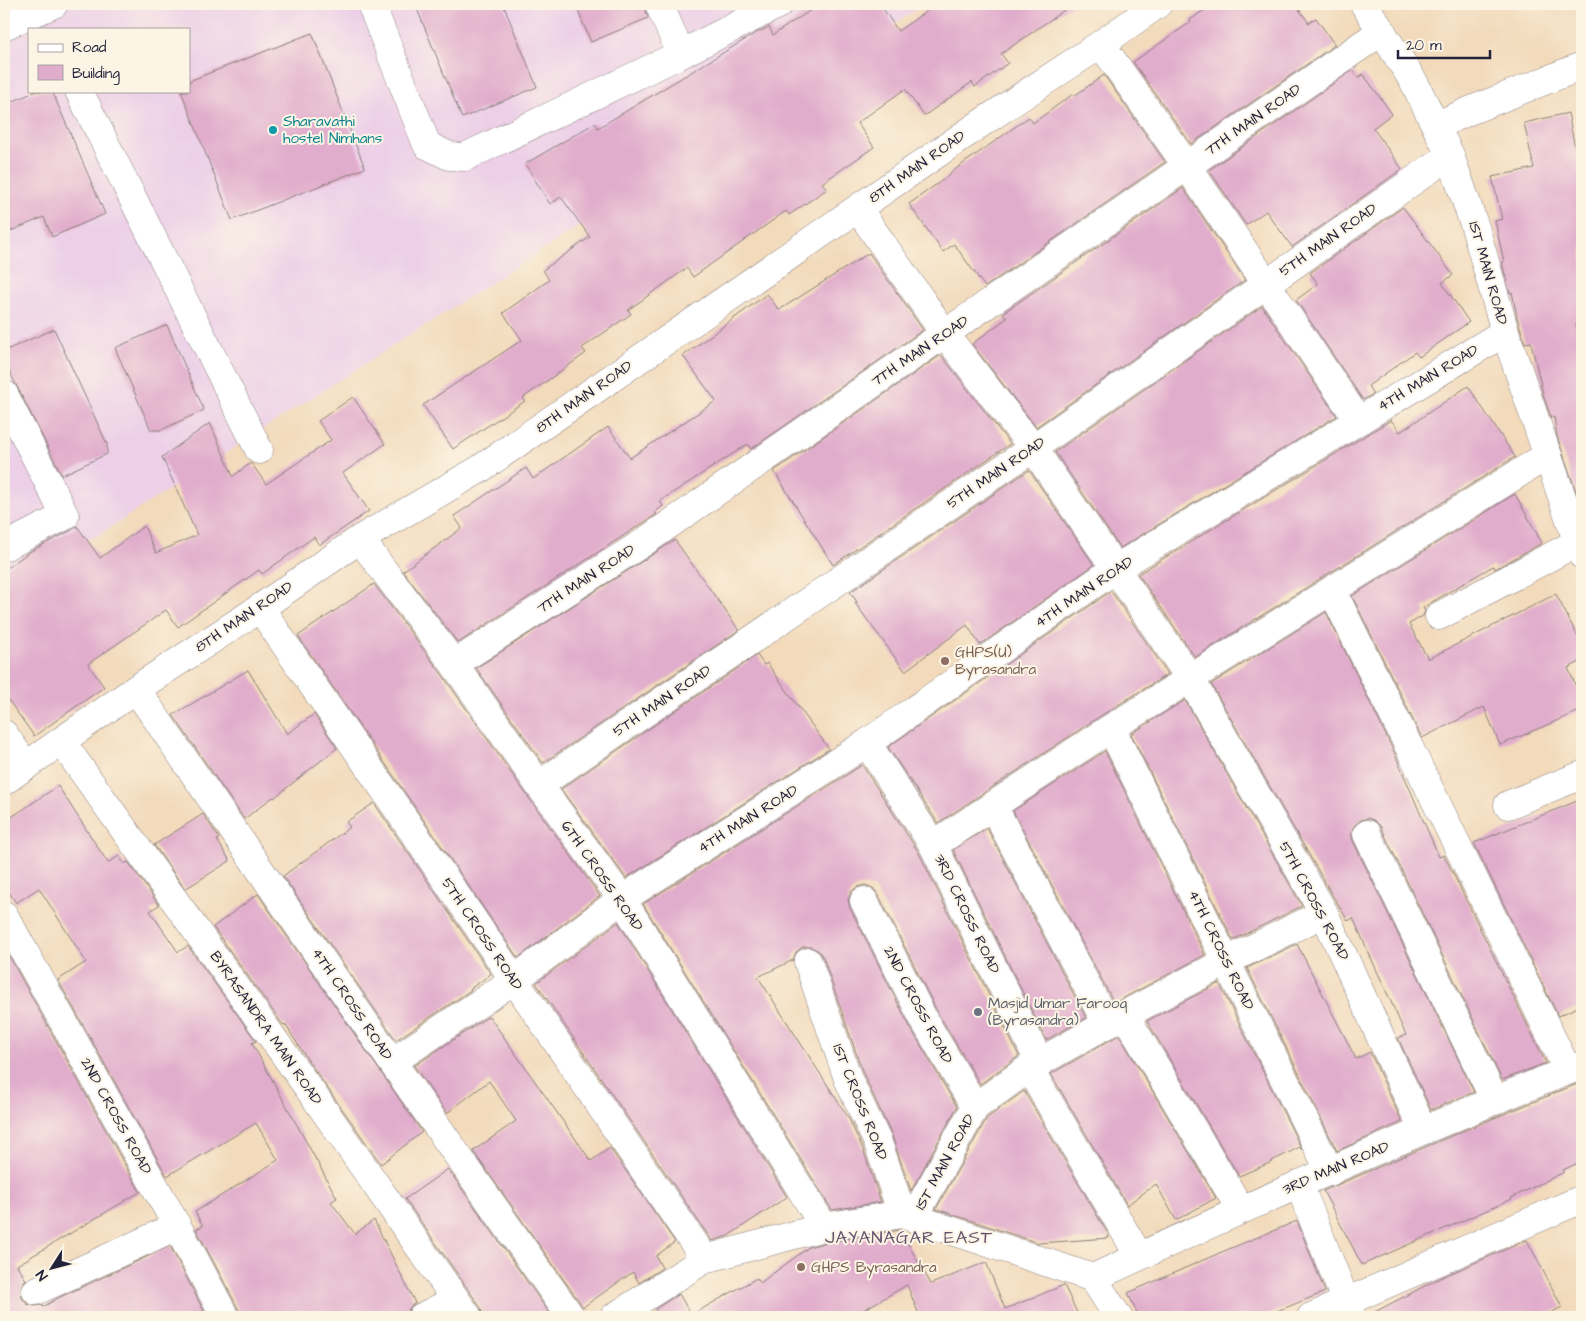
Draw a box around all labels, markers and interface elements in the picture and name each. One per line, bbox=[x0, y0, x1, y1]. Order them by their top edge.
legend bbox=[28, 28, 190, 92]
scale bar bbox=[1398, 28, 1491, 60]
text: 20 m bbox=[1406, 35, 1442, 56]
text: Road bbox=[72, 37, 107, 58]
text: Building bbox=[72, 63, 120, 85]
street label: 7TH MAIN ROAD bbox=[1201, 79, 1306, 161]
place label: Sharavathi hostel Nimhans bbox=[283, 111, 383, 149]
marker: Sharavathi hostel Nimhans bbox=[267, 124, 279, 136]
street label: 8TH MAIN ROAD bbox=[864, 126, 970, 208]
street label: 5TH MAIN ROAD bbox=[1275, 198, 1381, 282]
street label: 1ST MAIN ROAD bbox=[1463, 219, 1513, 327]
street label: 7TH MAIN ROAD bbox=[867, 310, 973, 391]
street label: 4TH MAIN ROAD bbox=[1374, 339, 1483, 416]
street label: 8TH MAIN ROAD bbox=[531, 356, 637, 438]
street label: 5TH MAIN ROAD bbox=[943, 432, 1050, 514]
street label: 7TH MAIN ROAD bbox=[533, 539, 640, 619]
street label: 4TH MAIN ROAD bbox=[1031, 551, 1138, 633]
street label: 8TH MAIN ROAD bbox=[191, 576, 297, 658]
place label: GHPS(U) Byrasandra bbox=[955, 642, 1036, 681]
marker: GHPS(U) Byrasandra bbox=[939, 655, 951, 667]
street label: 5TH MAIN ROAD bbox=[609, 660, 716, 742]
street label: 4TH MAIN ROAD bbox=[694, 780, 802, 858]
street label: 6TH CROSS ROAD bbox=[556, 817, 648, 936]
street label: 5TH CROSS ROAD bbox=[1274, 838, 1354, 964]
street label: 3RD CROSS ROAD bbox=[929, 851, 1005, 978]
street label: 5TH CROSS ROAD bbox=[436, 874, 528, 995]
street label: 4TH CROSS ROAD bbox=[1183, 886, 1259, 1014]
street label: 2ND CROSS ROAD bbox=[878, 942, 958, 1068]
street label: 4TH CROSS ROAD bbox=[307, 944, 398, 1065]
street label: BYRASANDRA MAIN ROAD bbox=[205, 947, 327, 1109]
place label: Masjid Umar Farooq (Byrasandra) bbox=[988, 993, 1127, 1032]
marker: Masjid Umar Farooq (Byrasandra) bbox=[972, 1006, 984, 1018]
street label: 1ST CROSS ROAD bbox=[827, 1041, 893, 1163]
street label: 2ND CROSS ROAD bbox=[75, 1054, 157, 1178]
street label: 1ST MAIN ROAD bbox=[910, 1110, 980, 1214]
street label: 3RD MAIN ROAD bbox=[1280, 1136, 1393, 1200]
district label: JAYANAGAR EAST bbox=[825, 1225, 993, 1250]
north arrow bbox=[28, 1244, 78, 1294]
place label: GHPS Byrasandra bbox=[811, 1257, 937, 1279]
marker: GHPS Byrasandra bbox=[795, 1261, 807, 1273]
text: N bbox=[31, 1265, 53, 1284]

